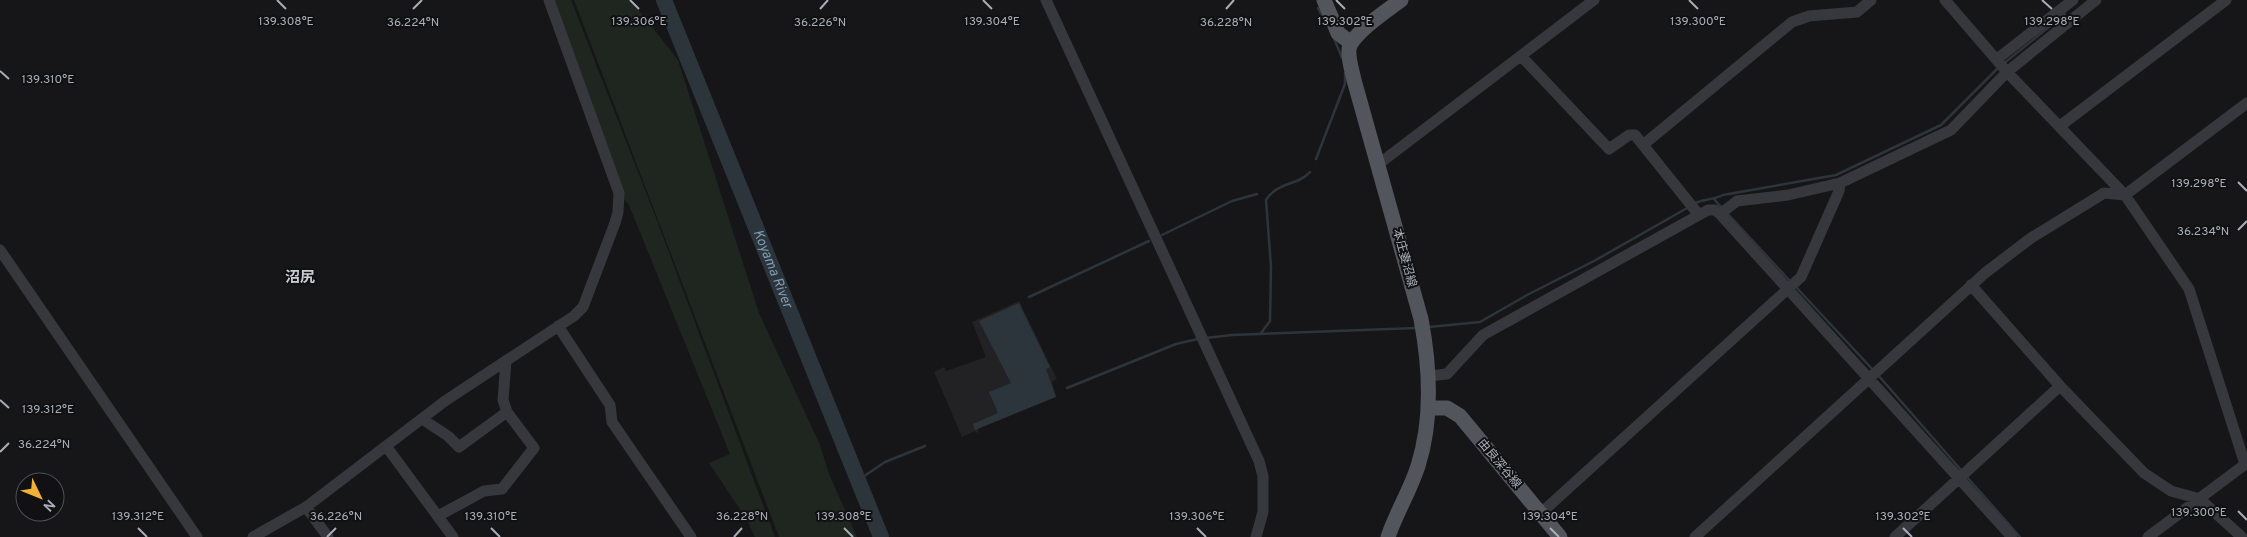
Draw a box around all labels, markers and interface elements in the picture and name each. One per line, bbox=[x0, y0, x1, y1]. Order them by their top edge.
text: 139.308°E bbox=[258, 14, 314, 30]
text: 139.306°E bbox=[611, 14, 667, 30]
text: 139.304°E bbox=[964, 14, 1020, 30]
text: 139.302°E bbox=[1317, 14, 1373, 30]
text: 139.300°E bbox=[1670, 14, 1726, 30]
text: 139.298°E bbox=[2024, 14, 2080, 30]
text: 36.224°N bbox=[387, 15, 439, 31]
text: 36.226°N bbox=[794, 15, 846, 31]
text: 36.228°N bbox=[1200, 15, 1252, 31]
text: 139.310°E bbox=[22, 72, 74, 88]
text: 139.298°E bbox=[2171, 176, 2227, 192]
text: 36.234°N bbox=[2177, 224, 2229, 240]
water label: Koyama River bbox=[749, 227, 797, 312]
street label: 本庄妻沼線 bbox=[1389, 227, 1419, 289]
district label: 沼尻 bbox=[285, 269, 315, 288]
text: 139.312°E bbox=[22, 402, 74, 418]
street label: 由良深谷線 bbox=[1474, 436, 1524, 492]
text: 36.224°N bbox=[18, 437, 70, 453]
north arrow bbox=[15, 472, 65, 522]
text: N bbox=[39, 495, 58, 514]
text: 139.300°E bbox=[2171, 505, 2227, 521]
text: 139.312°E bbox=[112, 509, 164, 525]
text: 36.226°N bbox=[310, 509, 362, 525]
text: 139.310°E bbox=[465, 509, 517, 525]
text: 36.228°N bbox=[716, 509, 768, 525]
text: 139.308°E bbox=[816, 509, 872, 525]
text: 139.306°E bbox=[1169, 509, 1225, 525]
text: 139.304°E bbox=[1522, 509, 1578, 525]
text: 139.302°E bbox=[1875, 509, 1931, 525]

